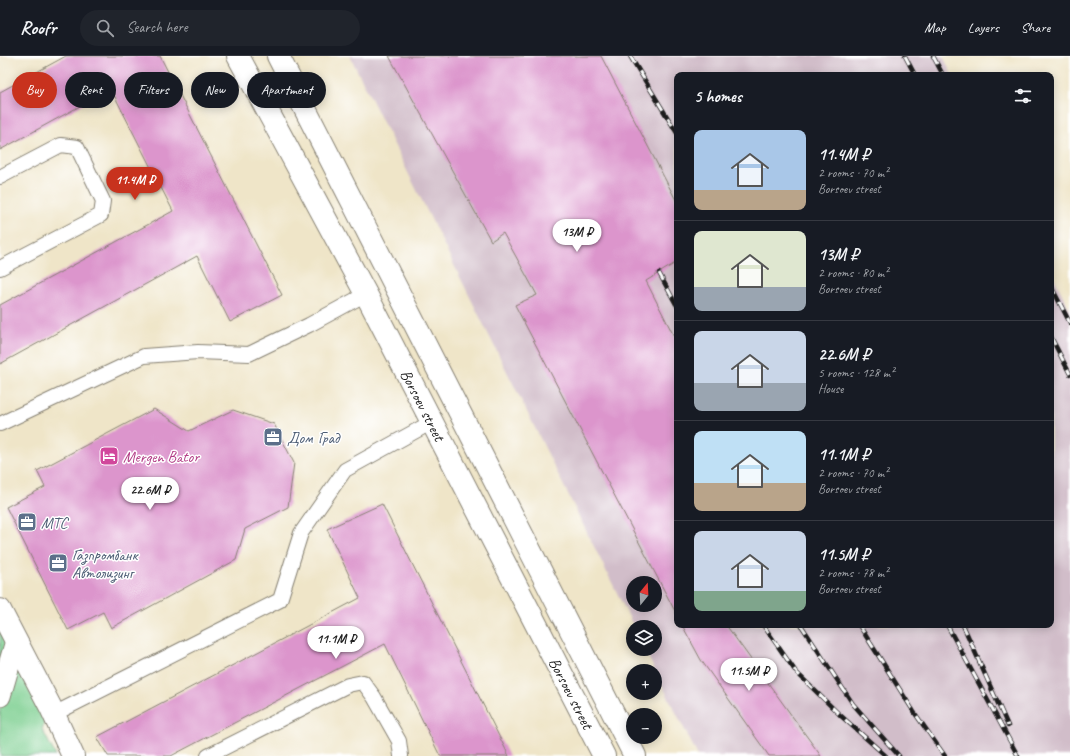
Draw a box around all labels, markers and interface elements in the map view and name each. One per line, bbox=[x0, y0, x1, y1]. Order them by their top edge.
search box bbox=[80, 10, 360, 46]
text: Roofr bbox=[20, 16, 56, 40]
icon: search bbox=[94, 17, 116, 39]
text: Search here bbox=[126, 18, 188, 37]
text: Map bbox=[924, 19, 946, 36]
text: Layers bbox=[968, 19, 999, 36]
text: Share bbox=[1021, 19, 1050, 36]
chip: Buy bbox=[12, 72, 57, 108]
chip: Rent bbox=[65, 72, 116, 108]
chip: Filters bbox=[124, 72, 183, 108]
chip: New bbox=[191, 72, 239, 108]
chip: Apartment bbox=[247, 72, 326, 108]
icon: filters bbox=[1012, 85, 1034, 107]
text: 5 homes bbox=[694, 86, 742, 107]
text: 11.4M ₽ bbox=[818, 144, 870, 165]
icon: home bbox=[726, 146, 774, 194]
text: 2 rooms · 70 m² bbox=[818, 165, 888, 181]
pin: 11.4M ₽ bbox=[98, 167, 172, 201]
text: 11.4M ₽ bbox=[115, 172, 155, 188]
text: Borsoev street bbox=[818, 181, 881, 197]
pin: 13M ₽ bbox=[549, 219, 605, 253]
text: 13M ₽ bbox=[561, 224, 593, 240]
text: 13M ₽ bbox=[818, 244, 859, 265]
icon: home bbox=[726, 247, 774, 295]
text: 2 rooms · 80 m² bbox=[818, 265, 888, 281]
text: Borsoev street bbox=[818, 281, 881, 297]
text: 22.6M ₽ bbox=[818, 344, 870, 365]
icon: home bbox=[726, 347, 774, 395]
text: 5 rooms · 128 m² bbox=[818, 365, 894, 381]
street label: Borsoev street bbox=[396, 366, 450, 446]
text: House bbox=[818, 381, 843, 397]
office icon: Дом Град bbox=[262, 426, 284, 448]
place label: Дом Град bbox=[287, 428, 341, 448]
text: 11.1M ₽ bbox=[818, 444, 870, 465]
hotel icon: Mergen Bator bbox=[98, 445, 120, 467]
place label: Mergen Bator bbox=[123, 447, 200, 467]
icon: home bbox=[726, 447, 774, 495]
text: 2 rooms · 70 m² bbox=[818, 465, 888, 481]
pin: 22.6M ₽ bbox=[113, 477, 187, 511]
text: Borsoev street bbox=[818, 481, 881, 497]
text: 22.6M ₽ bbox=[130, 482, 170, 498]
office icon: МТС bbox=[16, 511, 38, 533]
place label: МТС bbox=[41, 513, 70, 533]
text: 11.5M ₽ bbox=[818, 544, 869, 565]
place label: Газпромбанк Автолизинг bbox=[72, 545, 139, 583]
icon: home bbox=[726, 547, 774, 595]
office icon: Газпромбанк Автолизинг bbox=[47, 552, 69, 574]
text: 2 rooms · 78 m² bbox=[818, 565, 888, 581]
north arrow bbox=[626, 576, 662, 612]
map controls bbox=[626, 576, 662, 744]
text: Borsoev street bbox=[818, 581, 881, 597]
button: layers bbox=[626, 620, 662, 656]
pin: 11.1M ₽ bbox=[299, 626, 373, 660]
text: 11.1M ₽ bbox=[316, 631, 356, 647]
street label: Borsoev street bbox=[544, 654, 598, 734]
pin: 11.5M ₽ bbox=[712, 658, 786, 692]
text: 11.5M ₽ bbox=[729, 663, 769, 679]
button: + bbox=[626, 664, 662, 700]
button: − bbox=[626, 708, 662, 744]

